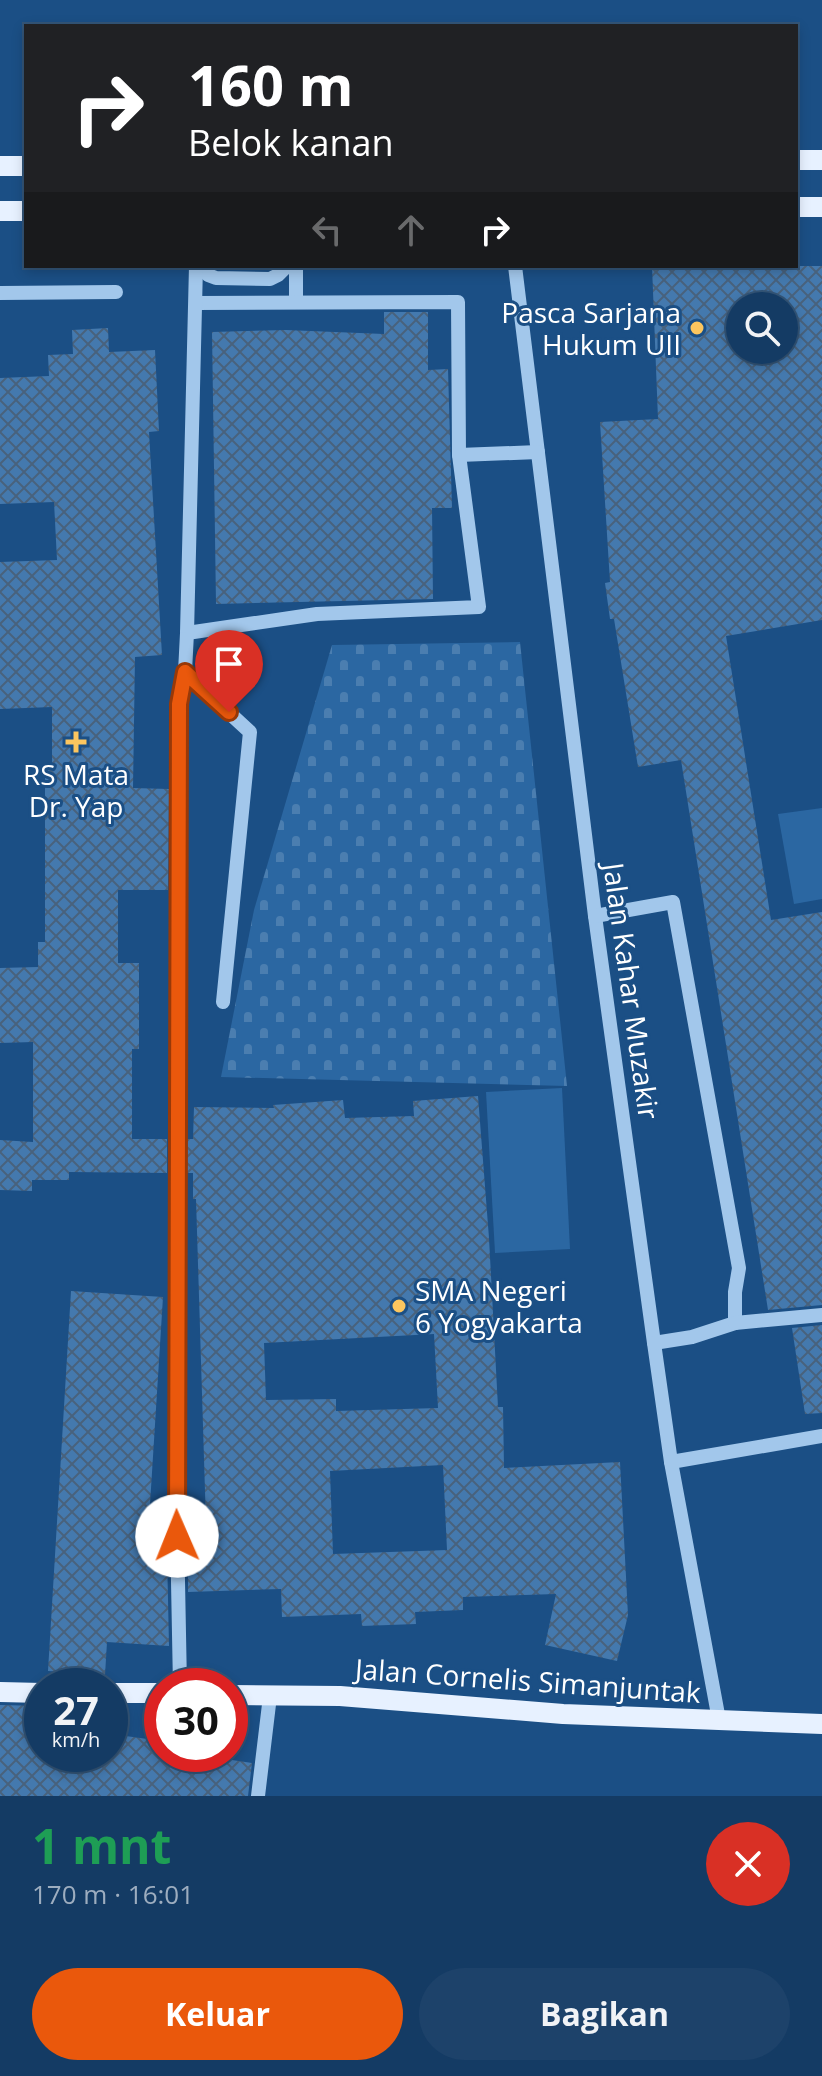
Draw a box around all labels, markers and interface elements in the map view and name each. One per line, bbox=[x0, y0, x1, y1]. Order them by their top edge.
text: 160 m bbox=[188, 46, 354, 122]
icon: right bbox=[56, 56, 160, 160]
text: Belok kanan bbox=[188, 118, 394, 167]
icon: left bbox=[305, 208, 349, 252]
icon: ahead bbox=[389, 208, 433, 252]
icon: right bbox=[473, 208, 517, 252]
map controls bbox=[726, 292, 798, 364]
button: search bbox=[726, 292, 798, 364]
place label: Pasca Sarjana Hukum UII bbox=[501, 293, 681, 363]
marker: Pasca Sarjana Hukum UII bbox=[688, 319, 706, 337]
pin bbox=[195, 630, 263, 712]
icon: arrive bbox=[207, 642, 251, 686]
marker: RS Mata Dr. Yap bbox=[65, 731, 87, 753]
place label: RS Mata Dr. Yap bbox=[23, 755, 129, 825]
street label: Jalan Kahar Muzakir bbox=[595, 857, 669, 1122]
place label: SMA Negeri 6 Yogyakarta bbox=[415, 1271, 583, 1341]
marker: SMA Negeri 6 Yogyakarta bbox=[390, 1297, 408, 1315]
position arrow bbox=[135, 1494, 219, 1578]
street label: Jalan Cornelis Simanjuntak bbox=[351, 1649, 702, 1711]
speed limit sign: 30 bbox=[144, 1668, 248, 1772]
text: 27 bbox=[53, 1682, 99, 1737]
text: km/h bbox=[52, 1726, 100, 1753]
text: 1 mnt bbox=[32, 1813, 171, 1878]
button: close bbox=[706, 1822, 790, 1906]
text: 170 m · 16:01 bbox=[32, 1876, 194, 1912]
button: Keluar bbox=[32, 1968, 403, 2060]
button: Bagikan bbox=[419, 1968, 790, 2060]

